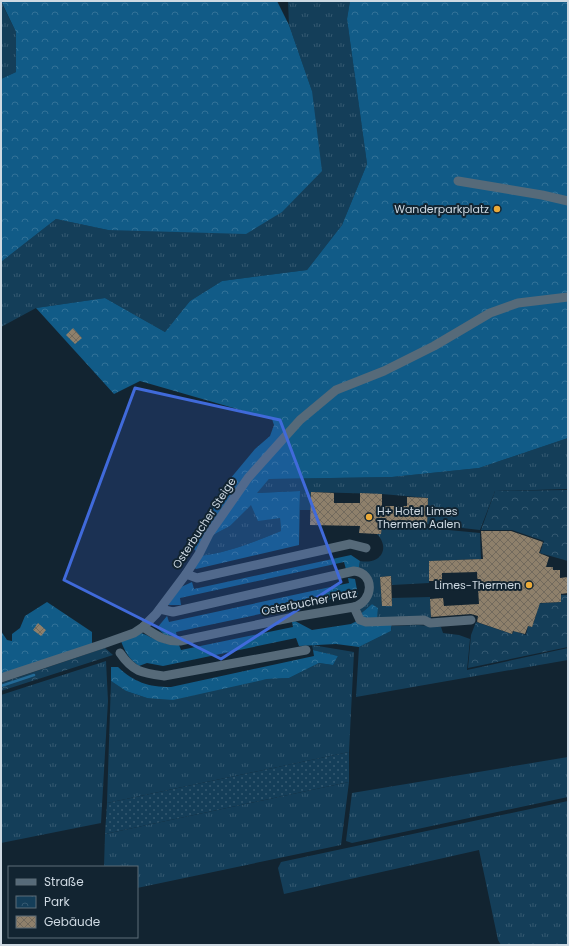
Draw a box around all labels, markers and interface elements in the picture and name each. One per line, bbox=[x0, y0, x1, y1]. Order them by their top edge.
place label: Wanderparkplatz bbox=[394, 201, 489, 217]
marker: Wanderparkplatz bbox=[492, 204, 502, 214]
street label: Osterbucher Steige bbox=[169, 474, 240, 572]
place label: H+ Hotel Limes Thermen Aalen bbox=[377, 503, 460, 532]
marker: H+ Hotel Limes Thermen Aalen bbox=[364, 512, 374, 522]
place label: Limes-Thermen bbox=[434, 577, 521, 593]
marker: Limes-Thermen bbox=[524, 580, 534, 590]
street label: Osterbucher Platz bbox=[260, 585, 358, 619]
legend bbox=[8, 866, 138, 938]
text: Straße bbox=[44, 873, 84, 890]
text: Park bbox=[44, 893, 71, 910]
text: Gebäude bbox=[44, 913, 100, 930]

